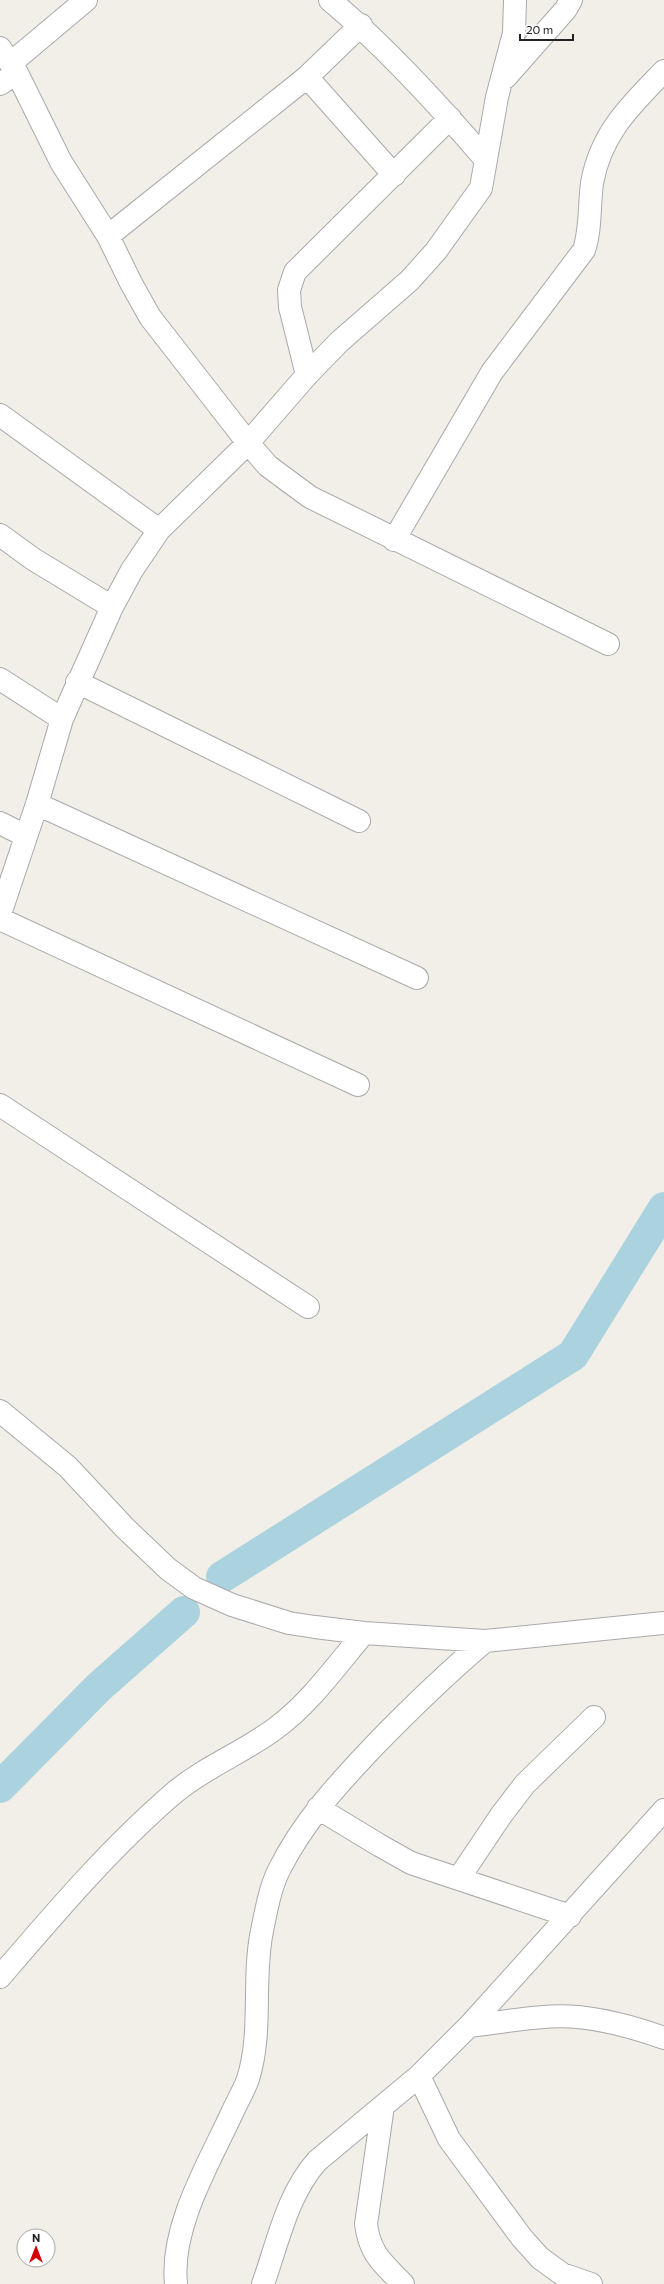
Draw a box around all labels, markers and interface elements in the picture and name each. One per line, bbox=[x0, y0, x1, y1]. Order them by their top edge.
scale bar bbox=[520, 16, 573, 42]
text: 20 m bbox=[526, 22, 553, 36]
north arrow bbox=[16, 2228, 56, 2268]
text: N bbox=[32, 2231, 40, 2244]

